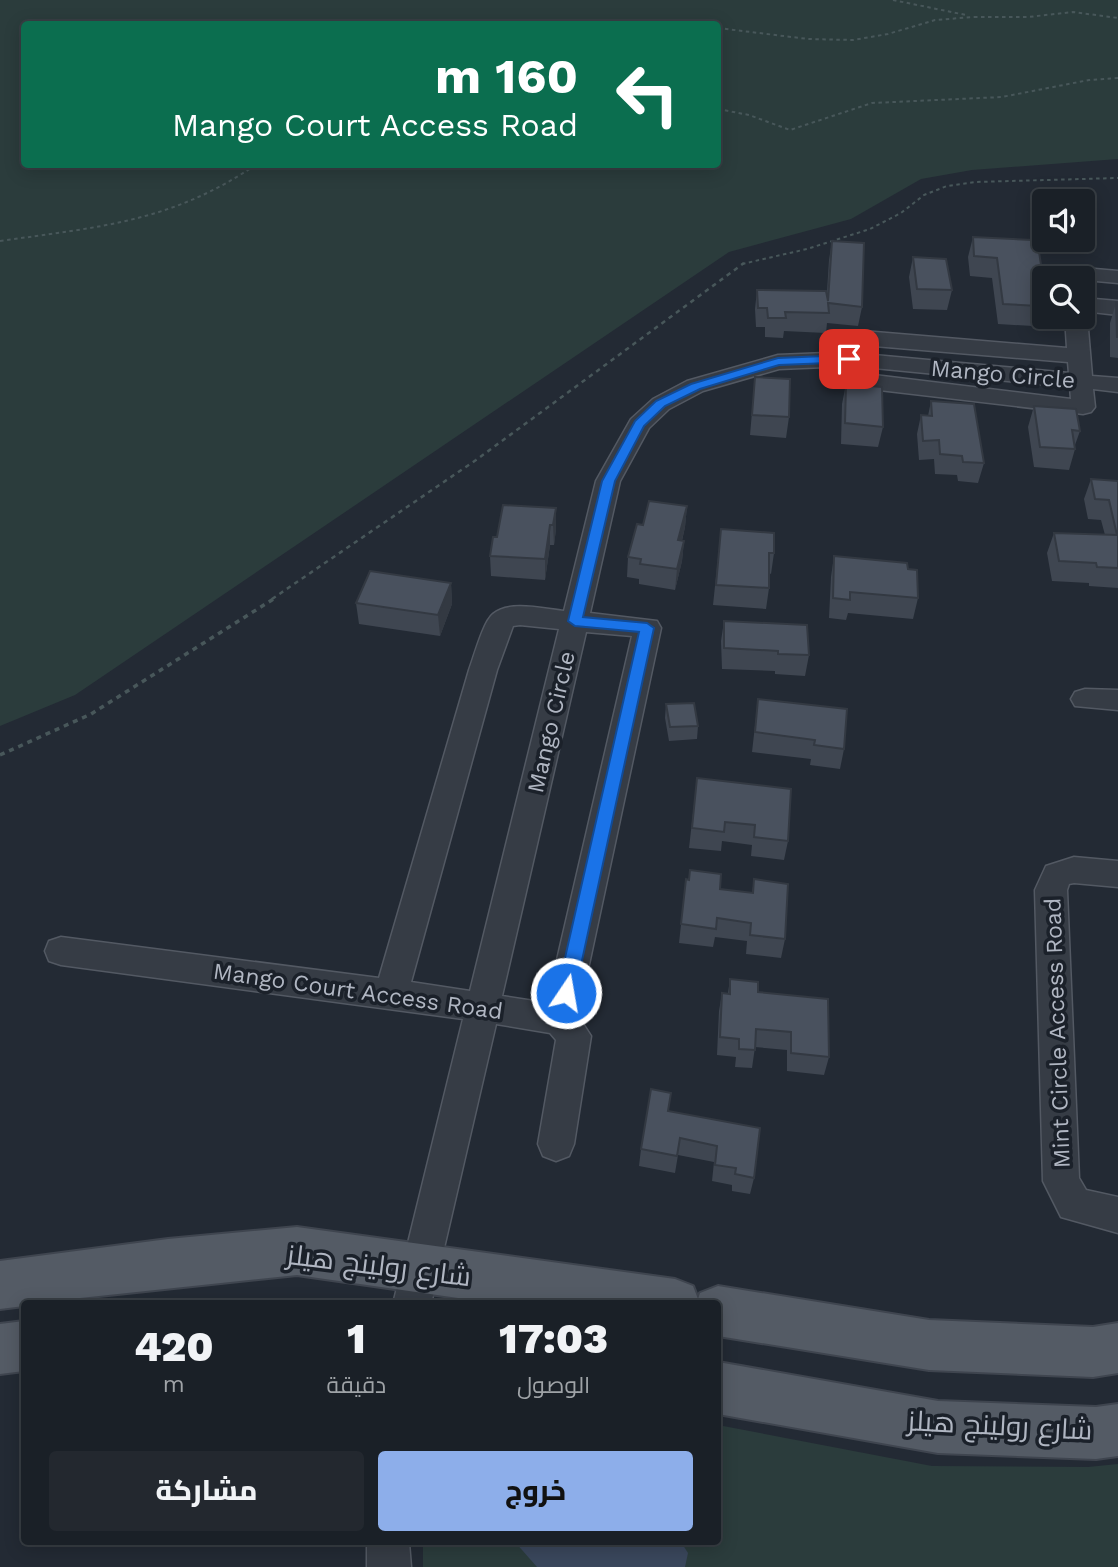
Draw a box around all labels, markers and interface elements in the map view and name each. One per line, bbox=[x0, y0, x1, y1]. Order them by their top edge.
text: 160 m bbox=[435, 47, 578, 105]
icon: left bbox=[602, 49, 693, 140]
text: Mango Court Access Road bbox=[172, 106, 578, 144]
map controls bbox=[1032, 189, 1095, 329]
button: sound bbox=[1032, 189, 1095, 252]
button: search bbox=[1032, 266, 1095, 329]
pin bbox=[819, 329, 879, 389]
icon: arrive bbox=[830, 340, 868, 378]
street label: Mango Circle bbox=[930, 355, 1076, 394]
street label: Mango Circle bbox=[522, 649, 581, 796]
street label: Mint Circle Access Road bbox=[1039, 897, 1076, 1169]
position arrow bbox=[529, 956, 603, 1030]
street label: Mango Court Access Road bbox=[212, 958, 504, 1025]
street label: شارع رولينج هيلز bbox=[283, 1238, 473, 1295]
text: 1 bbox=[347, 1314, 366, 1363]
text: 17:03 bbox=[499, 1314, 608, 1363]
text: 420 bbox=[134, 1322, 214, 1371]
text: m bbox=[163, 1371, 185, 1398]
text: دقيقة bbox=[326, 1372, 386, 1399]
text: الوصول bbox=[517, 1372, 590, 1399]
street label: شارع رولينج هيلز bbox=[905, 1404, 1093, 1449]
button: مشاركة bbox=[49, 1451, 364, 1531]
button: خروج bbox=[378, 1451, 693, 1531]

